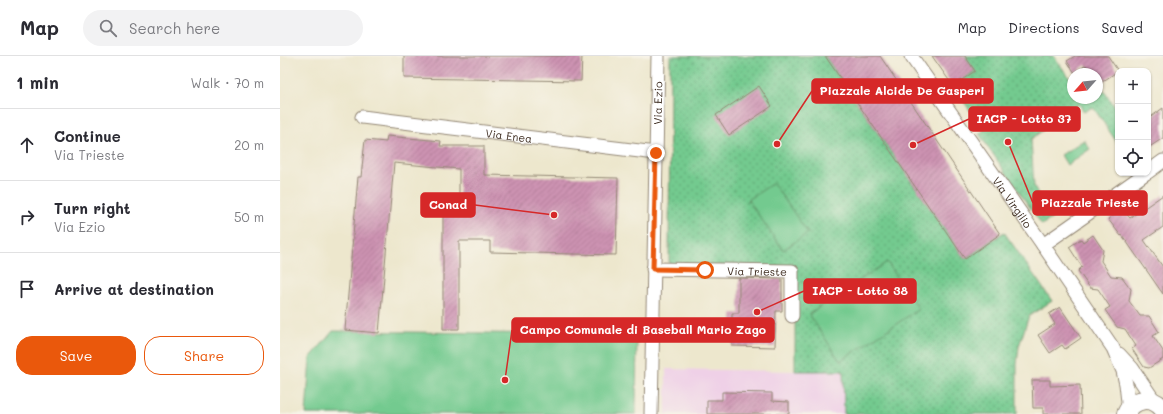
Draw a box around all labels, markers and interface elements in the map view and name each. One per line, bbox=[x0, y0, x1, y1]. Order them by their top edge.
search box bbox=[83, 10, 363, 46]
text: Map bbox=[20, 15, 59, 40]
icon: search bbox=[97, 17, 119, 39]
text: Search here bbox=[129, 18, 220, 38]
text: Map bbox=[958, 18, 986, 37]
text: Directions bbox=[1008, 18, 1079, 37]
text: Saved bbox=[1101, 18, 1143, 37]
north arrow bbox=[1067, 68, 1103, 104]
map controls bbox=[1115, 68, 1151, 176]
button: + bbox=[1115, 68, 1151, 104]
text: 1 min bbox=[16, 71, 59, 93]
text: Walk · 70 m bbox=[191, 74, 264, 91]
callout: Piazzale Alcide De Gasperi bbox=[812, 79, 993, 103]
street label: Via Ezio bbox=[649, 81, 665, 125]
text: Piazzale Alcide De Gasperi bbox=[820, 82, 984, 98]
button: − bbox=[1115, 104, 1151, 140]
callout: IACP - Lotto 37 bbox=[969, 107, 1080, 131]
text: IACP - Lotto 37 bbox=[977, 110, 1072, 126]
street label: Via Enea bbox=[485, 125, 533, 145]
text: Continue bbox=[54, 126, 121, 146]
icon: ahead bbox=[16, 134, 38, 156]
text: 20 m bbox=[234, 136, 264, 153]
button: locate bbox=[1115, 140, 1151, 176]
route end bbox=[647, 144, 665, 162]
text: Via Trieste bbox=[54, 146, 124, 163]
street label: Via Virgilio bbox=[990, 173, 1036, 231]
callout: Piazzale Trieste bbox=[1033, 191, 1147, 215]
callout: Conad bbox=[421, 193, 475, 217]
text: Piazzale Trieste bbox=[1041, 194, 1139, 210]
text: Conad bbox=[429, 196, 467, 212]
text: Turn right bbox=[54, 198, 131, 218]
icon: right bbox=[16, 206, 38, 228]
text: 50 m bbox=[234, 208, 264, 225]
text: Via Ezio bbox=[54, 218, 105, 235]
route start bbox=[696, 261, 714, 279]
street label: Via Trieste bbox=[727, 263, 787, 278]
icon: arrive bbox=[16, 278, 38, 300]
text: Arrive at destination bbox=[54, 279, 214, 299]
callout: IACP - Lotto 38 bbox=[804, 279, 916, 303]
text: IACP - Lotto 38 bbox=[812, 282, 908, 298]
callout: Campo Comunale di Baseball Mario Zago bbox=[512, 318, 774, 342]
text: Campo Comunale di Baseball Mario Zago bbox=[520, 321, 766, 337]
button: Save bbox=[16, 336, 136, 375]
button: Share bbox=[144, 336, 264, 375]

